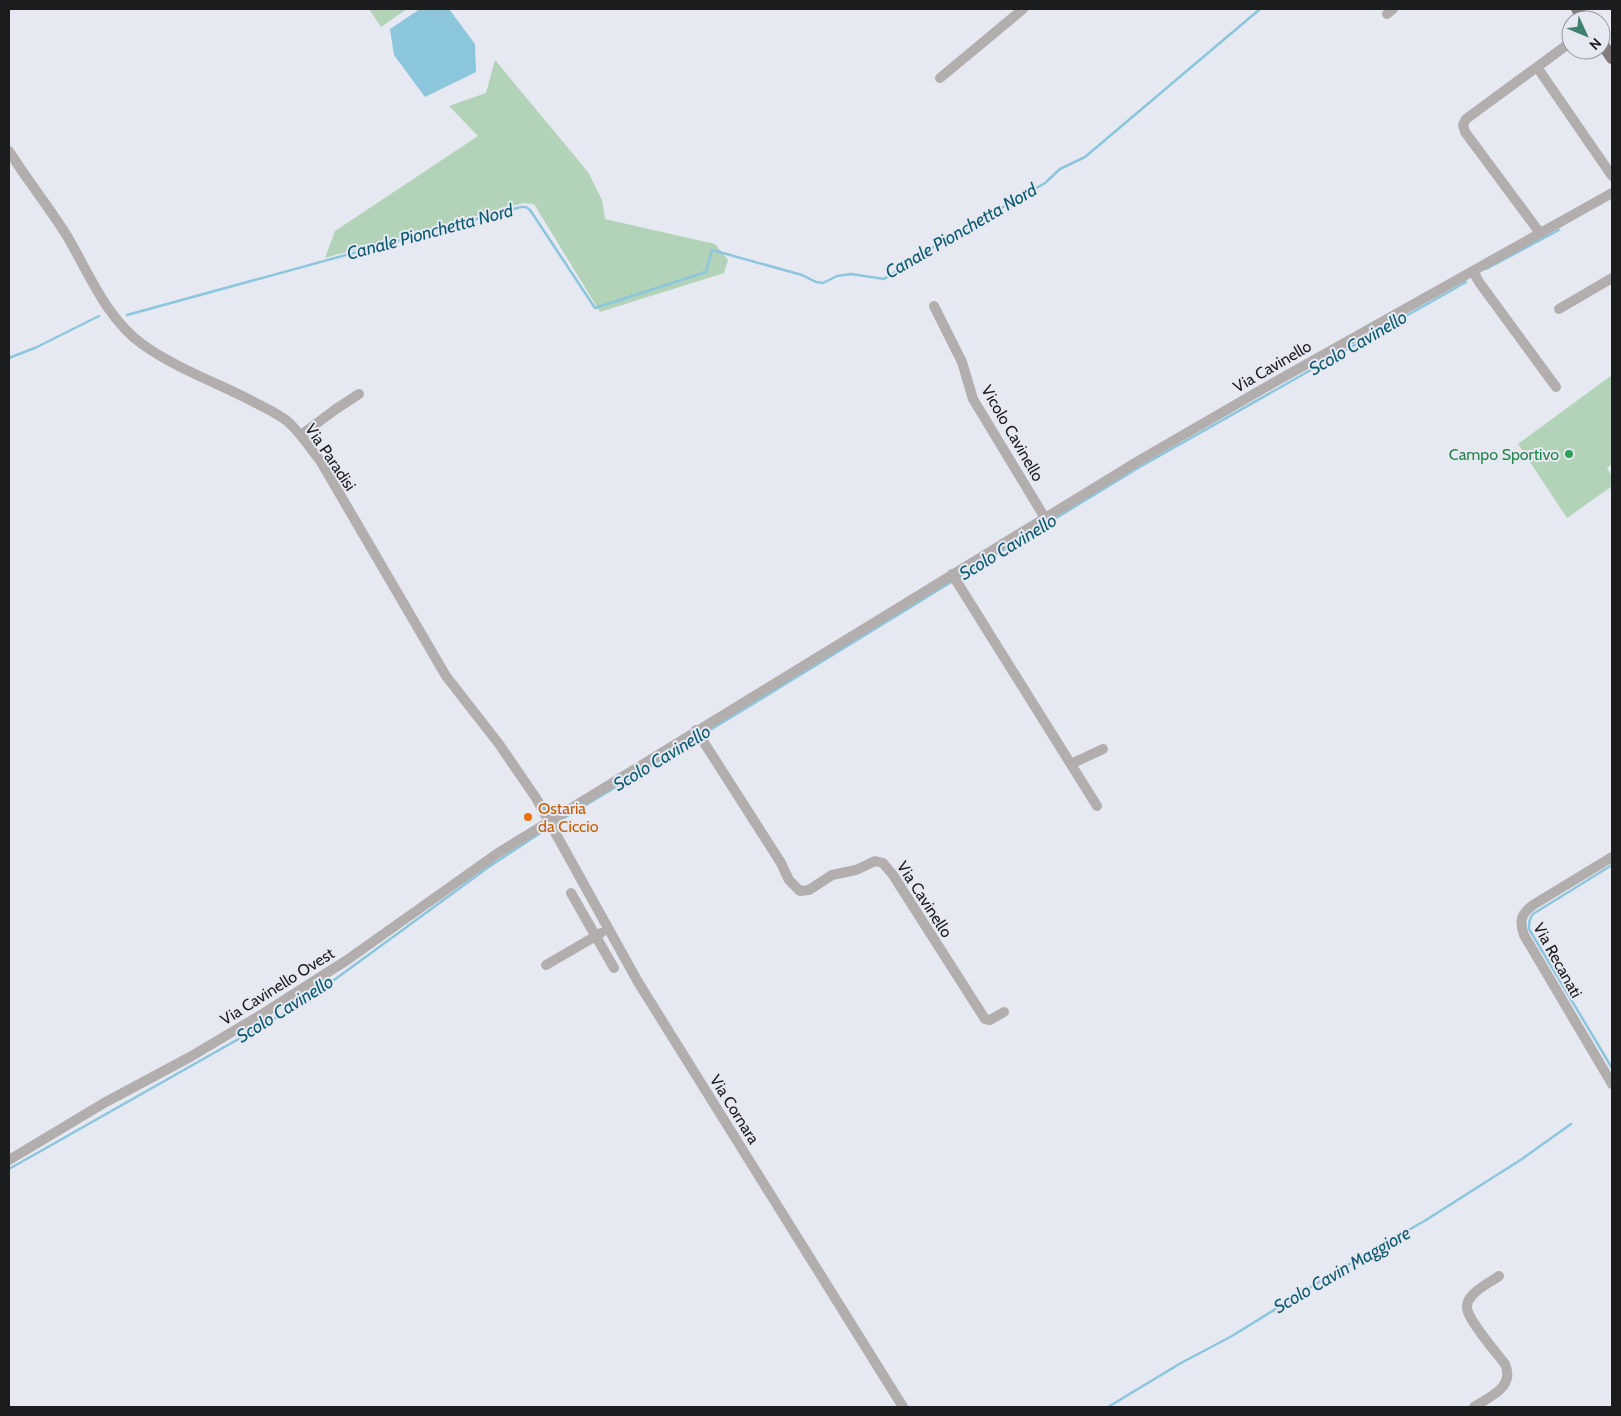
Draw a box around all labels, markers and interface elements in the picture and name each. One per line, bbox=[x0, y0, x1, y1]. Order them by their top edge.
north arrow bbox=[1561, 10, 1611, 60]
text: N bbox=[1585, 34, 1605, 54]
water label: Canale Pionchetta Nord bbox=[881, 178, 1041, 283]
water label: Canale Pionchetta Nord bbox=[344, 199, 516, 265]
water label: Scolo Cavinello bbox=[1305, 306, 1411, 380]
street label: Via Cavinello bbox=[1230, 336, 1315, 396]
street label: Vicolo Cavinello bbox=[977, 382, 1048, 485]
street label: Via Paradisi bbox=[301, 420, 360, 494]
place label: Campo Sportivo bbox=[1449, 445, 1559, 464]
marker: Campo Sportivo bbox=[1563, 448, 1575, 460]
water label: Scolo Cavinello bbox=[955, 509, 1061, 585]
water label: Scolo Cavinello bbox=[609, 720, 715, 796]
place label: Ostaria da Ciccio bbox=[538, 799, 599, 836]
marker: Ostaria da Ciccio bbox=[522, 811, 534, 823]
street label: Via Cavinello bbox=[893, 858, 956, 941]
street label: Via Recanati bbox=[1529, 919, 1586, 1001]
street label: Via Cavinello Ovest bbox=[217, 943, 338, 1029]
water label: Scolo Cavinello bbox=[233, 971, 337, 1047]
street label: Via Cornara bbox=[706, 1071, 763, 1148]
water label: Scolo Cavin Maggiore bbox=[1270, 1222, 1414, 1318]

